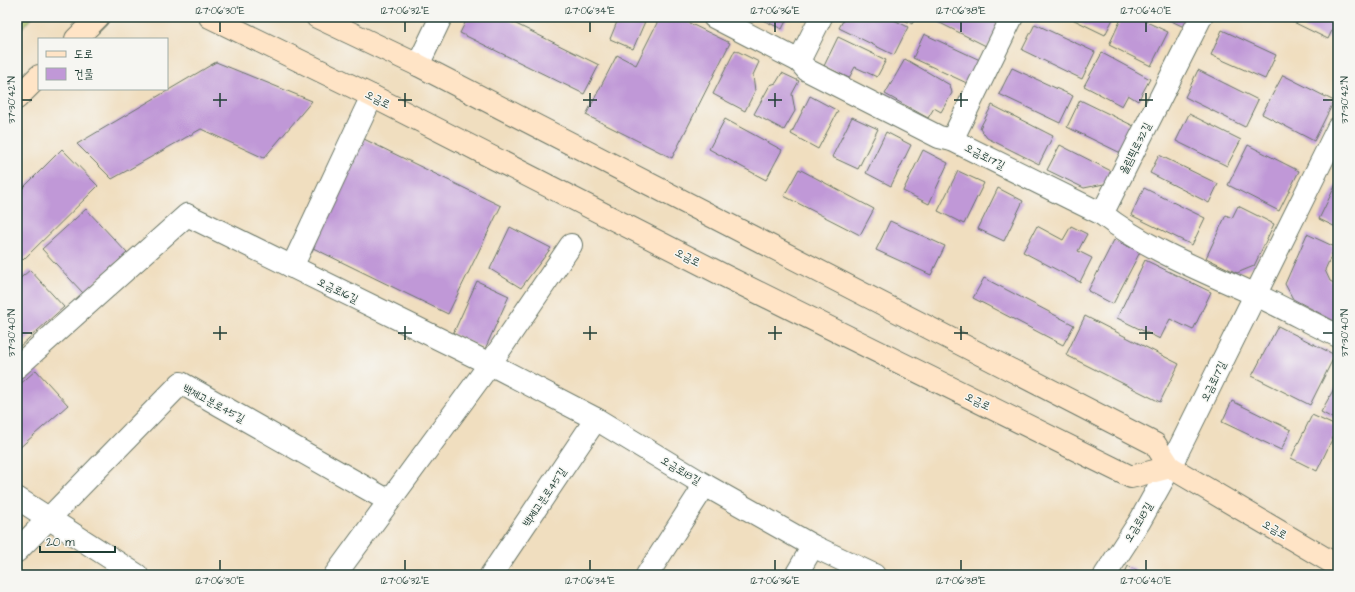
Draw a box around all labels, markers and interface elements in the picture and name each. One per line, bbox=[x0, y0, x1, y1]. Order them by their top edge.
text: 127°06'30"E bbox=[195, 4, 245, 18]
text: 127°06'32"E bbox=[381, 4, 429, 18]
text: 127°06'34"E bbox=[565, 4, 615, 18]
text: 127°06'36"E bbox=[750, 4, 800, 18]
text: 127°06'38"E bbox=[936, 4, 986, 18]
text: 127°06'40"E bbox=[1121, 4, 1172, 18]
legend bbox=[38, 38, 168, 90]
text: 도로 bbox=[74, 46, 93, 63]
text: 건물 bbox=[74, 66, 94, 83]
text: 37°30'42"N bbox=[5, 76, 19, 124]
text: 37°30'42"N bbox=[1338, 76, 1352, 124]
street label: 오금로 bbox=[363, 87, 393, 112]
street label: 올림픽로32길 bbox=[1116, 120, 1155, 177]
street label: 오금로17길 bbox=[962, 140, 1008, 173]
street label: 오금로 bbox=[673, 245, 703, 270]
street label: 오금로16길 bbox=[315, 274, 361, 307]
text: 37°30'40"N bbox=[5, 309, 19, 357]
text: 37°30'40"N bbox=[1338, 309, 1352, 357]
street label: 오금로17길 bbox=[1197, 358, 1230, 404]
street label: 백제고분로45길 bbox=[180, 381, 248, 426]
street label: 오금로 bbox=[963, 389, 993, 414]
street label: 오금로18길 bbox=[658, 453, 704, 488]
street label: 백제고분로45길 bbox=[519, 465, 570, 530]
street label: 오금로18길 bbox=[1121, 499, 1156, 545]
street label: 오금로 bbox=[1259, 516, 1290, 543]
scale bar bbox=[40, 528, 115, 554]
text: 20 m bbox=[46, 534, 75, 551]
text: 127°06'30"E bbox=[195, 574, 245, 588]
text: 127°06'32"E bbox=[381, 574, 429, 588]
text: 127°06'34"E bbox=[565, 574, 615, 588]
text: 127°06'36"E bbox=[750, 574, 800, 588]
text: 127°06'38"E bbox=[936, 574, 986, 588]
text: 127°06'40"E bbox=[1121, 574, 1172, 588]

